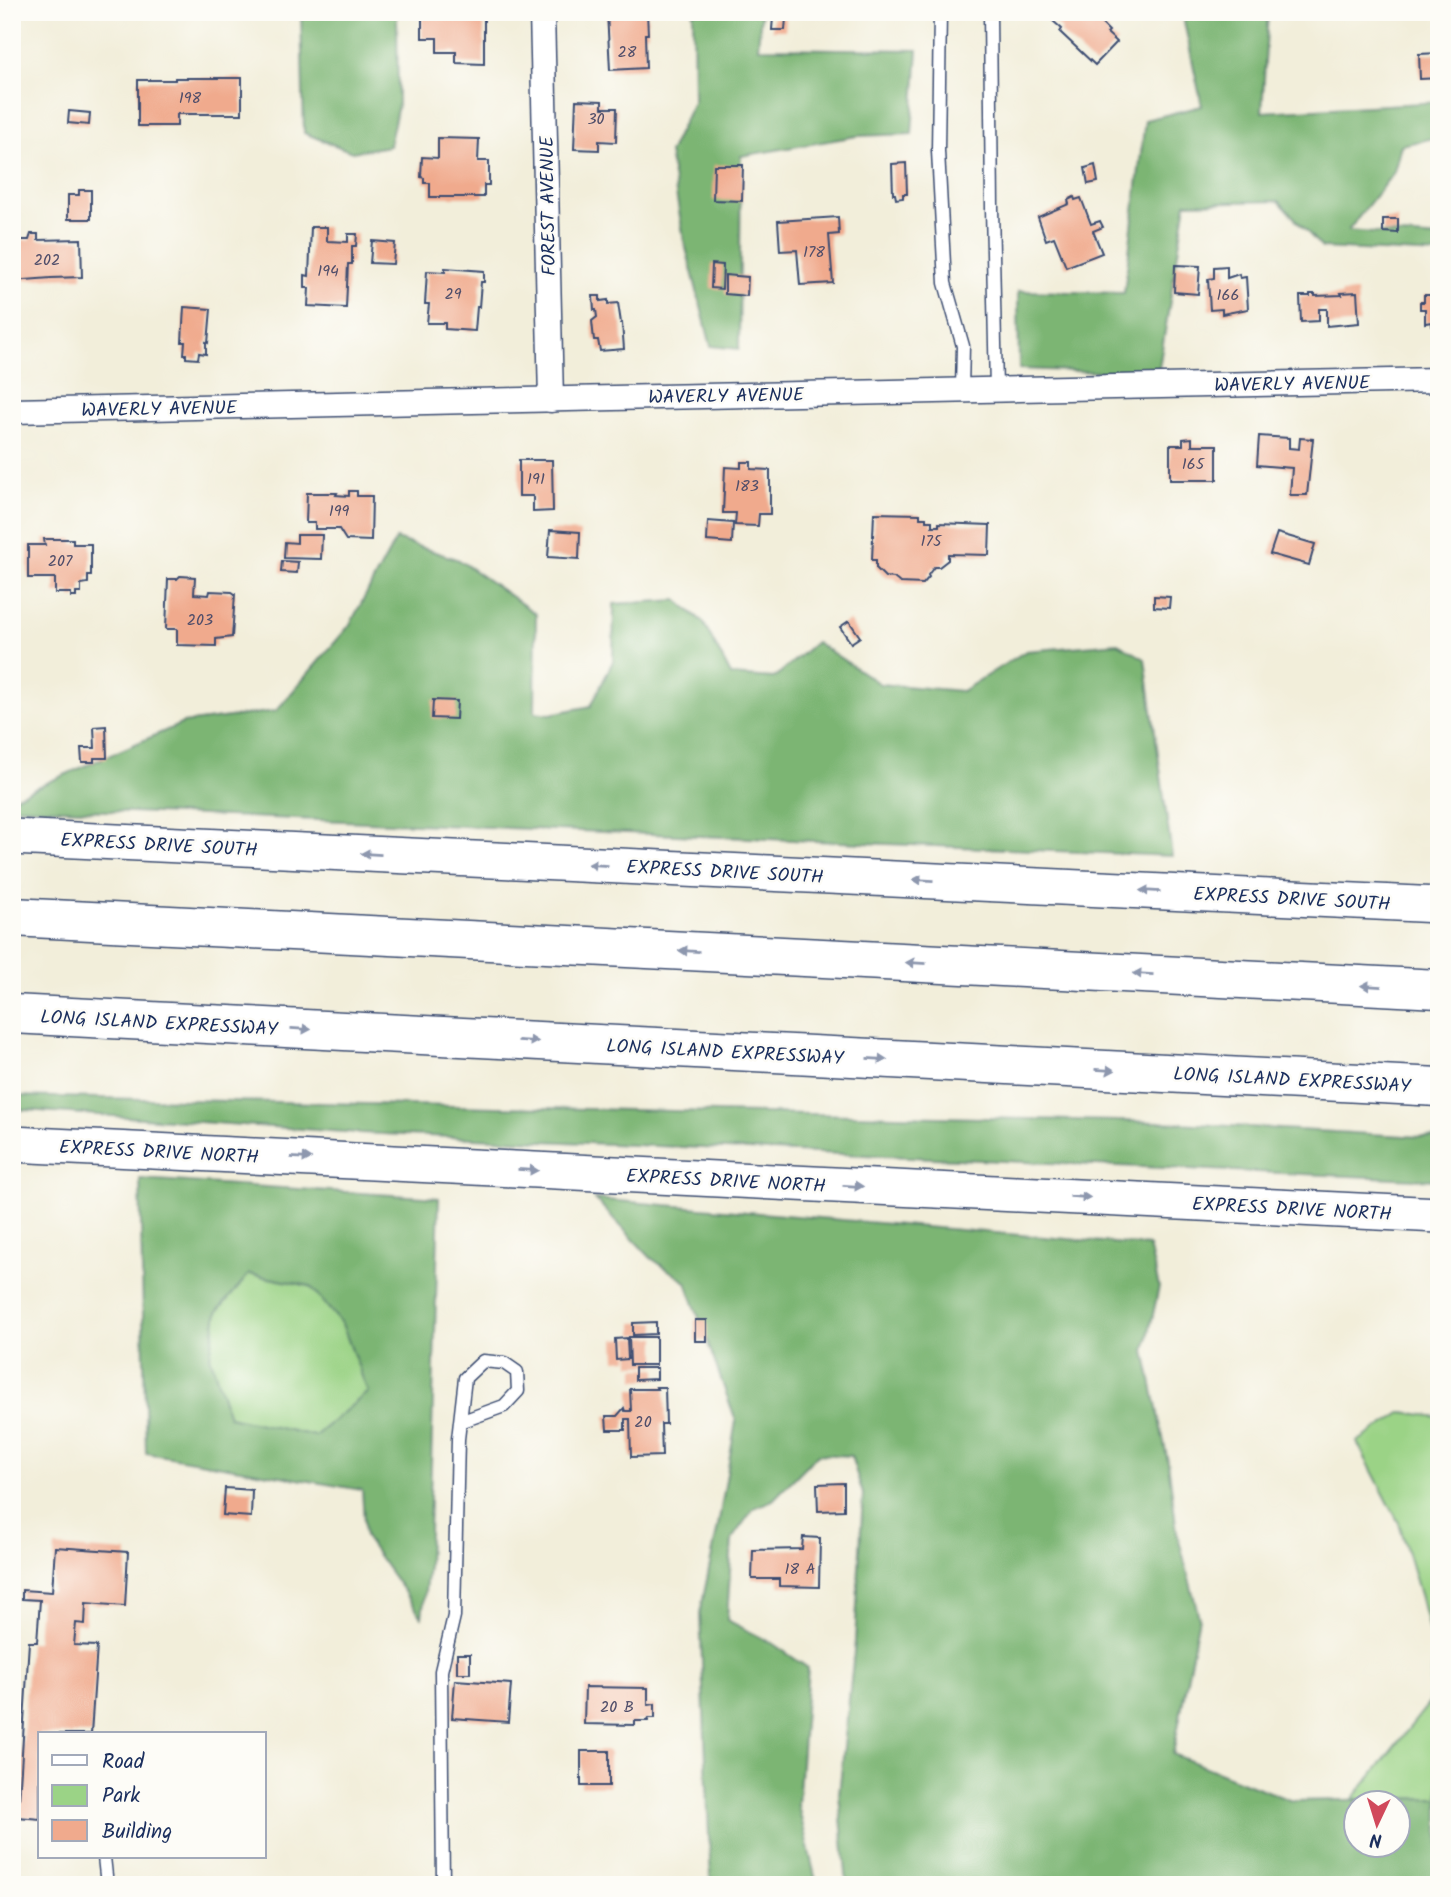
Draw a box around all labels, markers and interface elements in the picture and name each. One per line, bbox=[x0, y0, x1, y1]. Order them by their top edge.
house number: 28 bbox=[618, 40, 637, 65]
house number: 198 bbox=[179, 86, 202, 111]
house number: 30 bbox=[587, 107, 605, 132]
street label: FOREST AVENUE bbox=[533, 135, 565, 276]
house number: 178 bbox=[803, 240, 825, 265]
house number: 202 bbox=[34, 248, 60, 273]
house number: 194 bbox=[317, 259, 339, 284]
house number: 29 bbox=[444, 282, 462, 307]
house number: 166 bbox=[1217, 283, 1239, 308]
street label: WAVERLY AVENUE bbox=[1214, 369, 1371, 401]
street label: WAVERLY AVENUE bbox=[648, 381, 805, 413]
street label: WAVERLY AVENUE bbox=[81, 394, 238, 426]
house number: 165 bbox=[1182, 452, 1206, 477]
house number: 191 bbox=[527, 467, 545, 492]
house number: 183 bbox=[735, 474, 759, 499]
house number: 199 bbox=[329, 499, 350, 524]
house number: 175 bbox=[921, 529, 943, 554]
house number: 207 bbox=[48, 549, 73, 574]
house number: 203 bbox=[187, 608, 213, 633]
street label: EXPRESS DRIVE SOUTH bbox=[60, 826, 258, 866]
one-way arrow bbox=[359, 848, 381, 859]
street label: EXPRESS DRIVE SOUTH bbox=[626, 853, 824, 893]
one-way arrow bbox=[587, 859, 609, 870]
one-way arrow bbox=[912, 875, 934, 886]
street label: EXPRESS DRIVE SOUTH bbox=[1193, 880, 1391, 920]
one-way arrow bbox=[1139, 886, 1161, 897]
one-way arrow bbox=[678, 946, 700, 957]
one-way arrow bbox=[905, 957, 927, 968]
one-way arrow bbox=[1132, 969, 1154, 980]
one-way arrow bbox=[1359, 980, 1381, 991]
street label: LONG ISLAND EXPRESSWAY bbox=[39, 1003, 279, 1045]
one-way arrow bbox=[290, 1024, 312, 1035]
street label: LONG ISLAND EXPRESSWAY bbox=[605, 1032, 845, 1074]
one-way arrow bbox=[517, 1035, 539, 1046]
one-way arrow bbox=[867, 1053, 889, 1064]
street label: LONG ISLAND EXPRESSWAY bbox=[1172, 1060, 1412, 1102]
one-way arrow bbox=[1094, 1065, 1116, 1076]
street label: EXPRESS DRIVE NORTH bbox=[58, 1133, 259, 1173]
one-way arrow bbox=[290, 1153, 312, 1164]
street label: EXPRESS DRIVE NORTH bbox=[625, 1162, 826, 1202]
one-way arrow bbox=[517, 1164, 539, 1175]
one-way arrow bbox=[842, 1181, 864, 1192]
street label: EXPRESS DRIVE NORTH bbox=[1191, 1190, 1392, 1230]
one-way arrow bbox=[1069, 1192, 1091, 1203]
house number: 20 bbox=[634, 1410, 652, 1435]
house number: 18 A bbox=[785, 1557, 816, 1582]
house number: 20 B bbox=[600, 1695, 634, 1720]
legend bbox=[38, 1732, 266, 1858]
text: Road bbox=[102, 1746, 145, 1779]
text: Park bbox=[102, 1780, 140, 1813]
north arrow bbox=[1342, 1788, 1412, 1858]
text: Building bbox=[102, 1816, 172, 1849]
text: N bbox=[1369, 1824, 1383, 1854]

